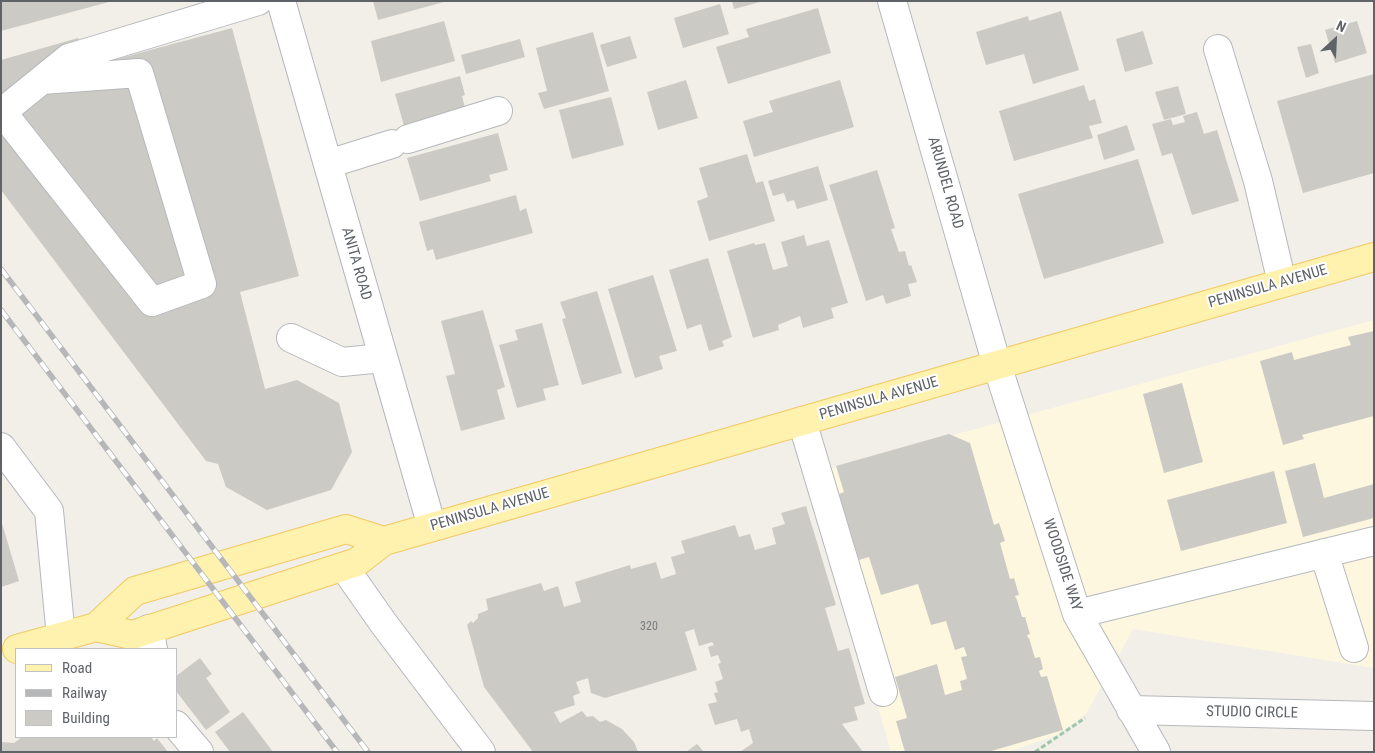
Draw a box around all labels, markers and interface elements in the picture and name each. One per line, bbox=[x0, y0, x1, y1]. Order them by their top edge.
north arrow bbox=[1310, 15, 1360, 65]
text: N bbox=[1334, 17, 1349, 35]
street label: ARUNDEL ROAD bbox=[923, 135, 967, 231]
street label: ANITA ROAD bbox=[337, 226, 375, 302]
street label: PENINSULA AVENUE bbox=[1207, 261, 1329, 313]
street label: PENINSULA AVENUE bbox=[818, 373, 940, 425]
street label: PENINSULA AVENUE bbox=[429, 484, 551, 536]
street label: WOODSIDE WAY bbox=[1039, 517, 1085, 613]
house number: 320 bbox=[640, 620, 658, 634]
legend bbox=[15, 648, 178, 738]
text: Road bbox=[62, 659, 92, 677]
text: Railway bbox=[62, 684, 107, 702]
street label: STUDIO CIRCLE bbox=[1206, 703, 1298, 723]
text: Building bbox=[62, 709, 110, 727]

